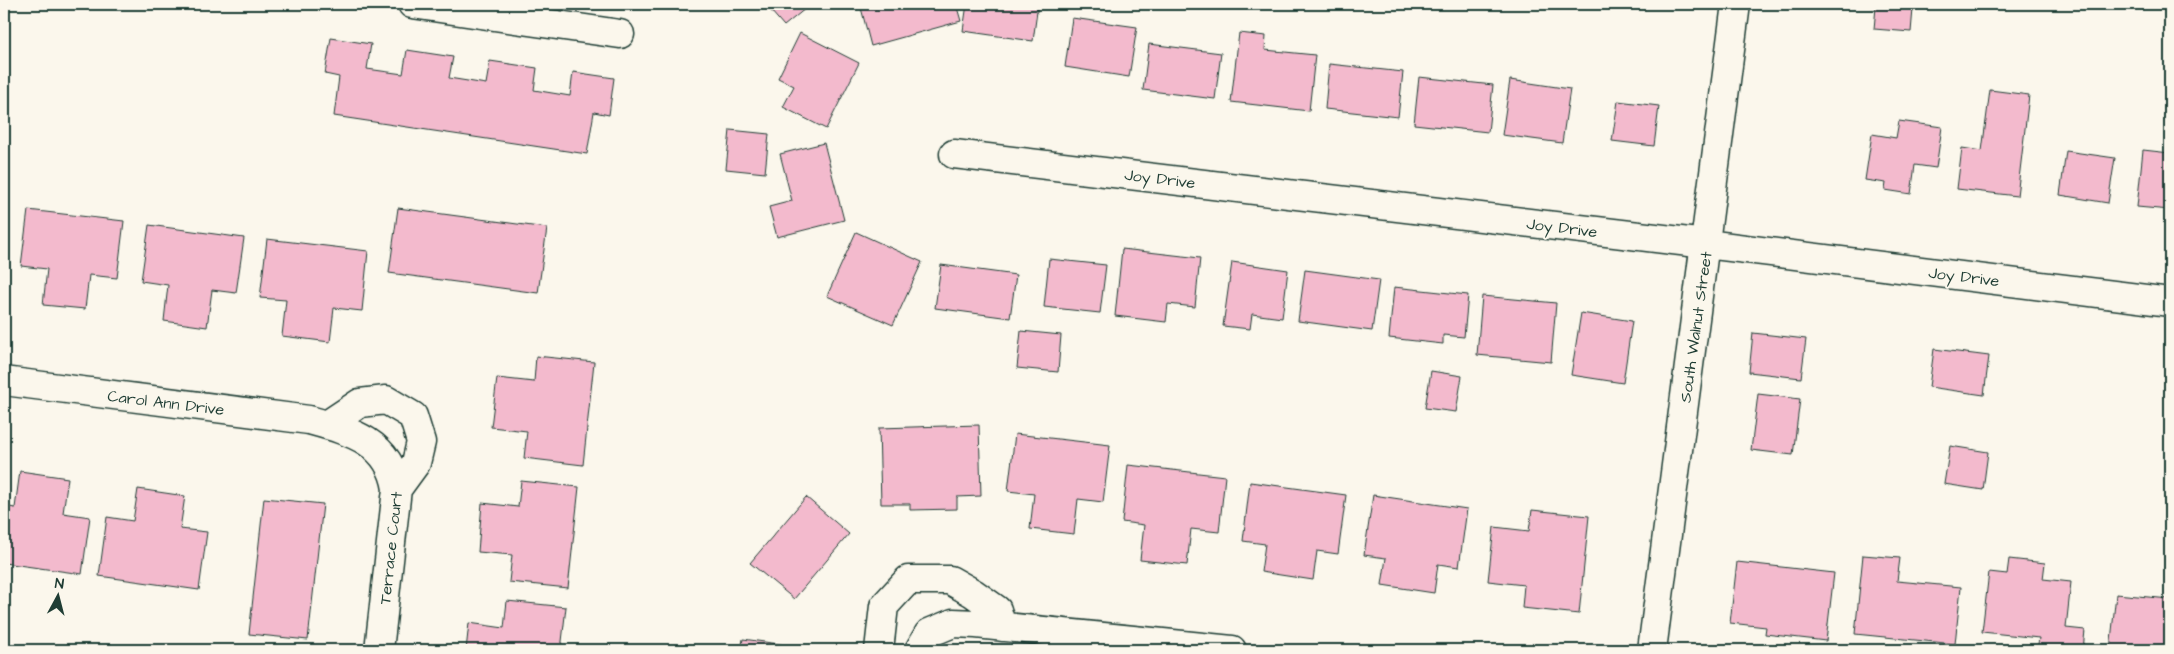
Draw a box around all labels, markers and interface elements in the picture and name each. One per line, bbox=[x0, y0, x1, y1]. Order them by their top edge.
street label: Joy Drive bbox=[1123, 164, 1197, 195]
street label: Joy Drive bbox=[1525, 213, 1599, 244]
street label: South Walnut Street bbox=[1675, 250, 1718, 404]
street label: Joy Drive bbox=[1927, 262, 2001, 293]
street label: Carol Ann Drive bbox=[106, 385, 226, 421]
street label: Terrace Court bbox=[374, 490, 408, 606]
north arrow bbox=[32, 572, 82, 622]
text: N bbox=[54, 574, 65, 595]

